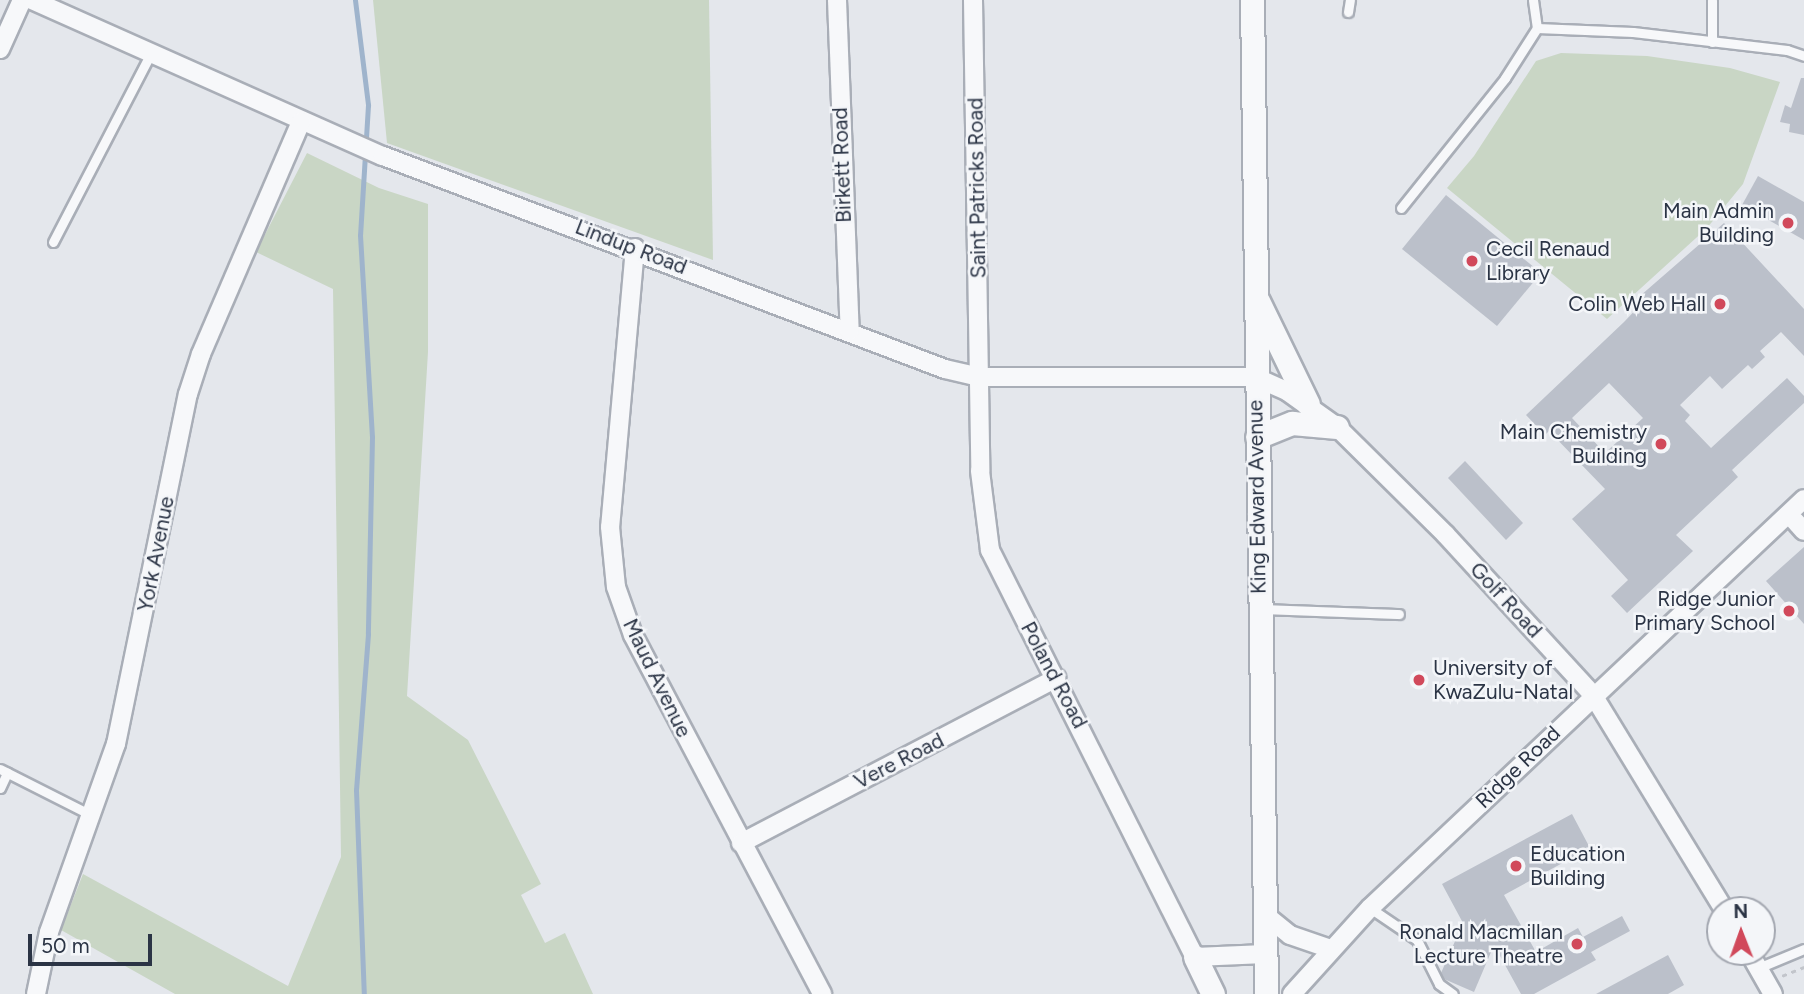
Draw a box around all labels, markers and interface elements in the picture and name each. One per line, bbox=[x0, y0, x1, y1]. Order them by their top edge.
street label: Saint Patricks Road bbox=[963, 97, 991, 279]
street label: Birkett Road bbox=[827, 107, 857, 223]
place label: Main Admin Building bbox=[1663, 198, 1774, 248]
street label: Lindup Road bbox=[572, 214, 690, 280]
marker: Main Admin Building bbox=[1780, 215, 1796, 231]
place label: Cecil Renaud Library bbox=[1486, 236, 1610, 286]
marker: Cecil Renaud Library bbox=[1464, 253, 1480, 269]
place label: Colin Web Hall bbox=[1568, 291, 1706, 317]
marker: Colin Web Hall bbox=[1712, 296, 1728, 312]
street label: King Edward Avenue bbox=[1243, 400, 1271, 594]
place label: Main Chemistry Building bbox=[1500, 419, 1647, 469]
marker: Main Chemistry Building bbox=[1653, 436, 1669, 452]
street label: York Avenue bbox=[132, 494, 180, 614]
street label: Golf Road bbox=[1465, 557, 1547, 643]
place label: Ridge Junior Primary School bbox=[1634, 586, 1775, 636]
marker: Ridge Junior Primary School bbox=[1781, 603, 1797, 619]
street label: Maud Avenue bbox=[617, 615, 697, 741]
street label: Poland Road bbox=[1015, 617, 1093, 733]
place label: University of KwaZulu-Natal bbox=[1433, 655, 1573, 705]
marker: University of KwaZulu-Natal bbox=[1411, 672, 1427, 688]
street label: Ridge Road bbox=[1471, 721, 1565, 813]
street label: Vere Road bbox=[850, 728, 948, 794]
place label: Education Building bbox=[1530, 841, 1625, 891]
marker: Education Building bbox=[1508, 858, 1524, 874]
north arrow bbox=[1706, 896, 1776, 966]
text: N bbox=[1733, 900, 1748, 923]
place label: Ronald Macmillan Lecture Theatre bbox=[1399, 919, 1563, 969]
scale bar bbox=[32, 920, 156, 964]
text: 50 m bbox=[41, 933, 90, 958]
marker: Ronald Macmillan Lecture Theatre bbox=[1569, 936, 1585, 952]

